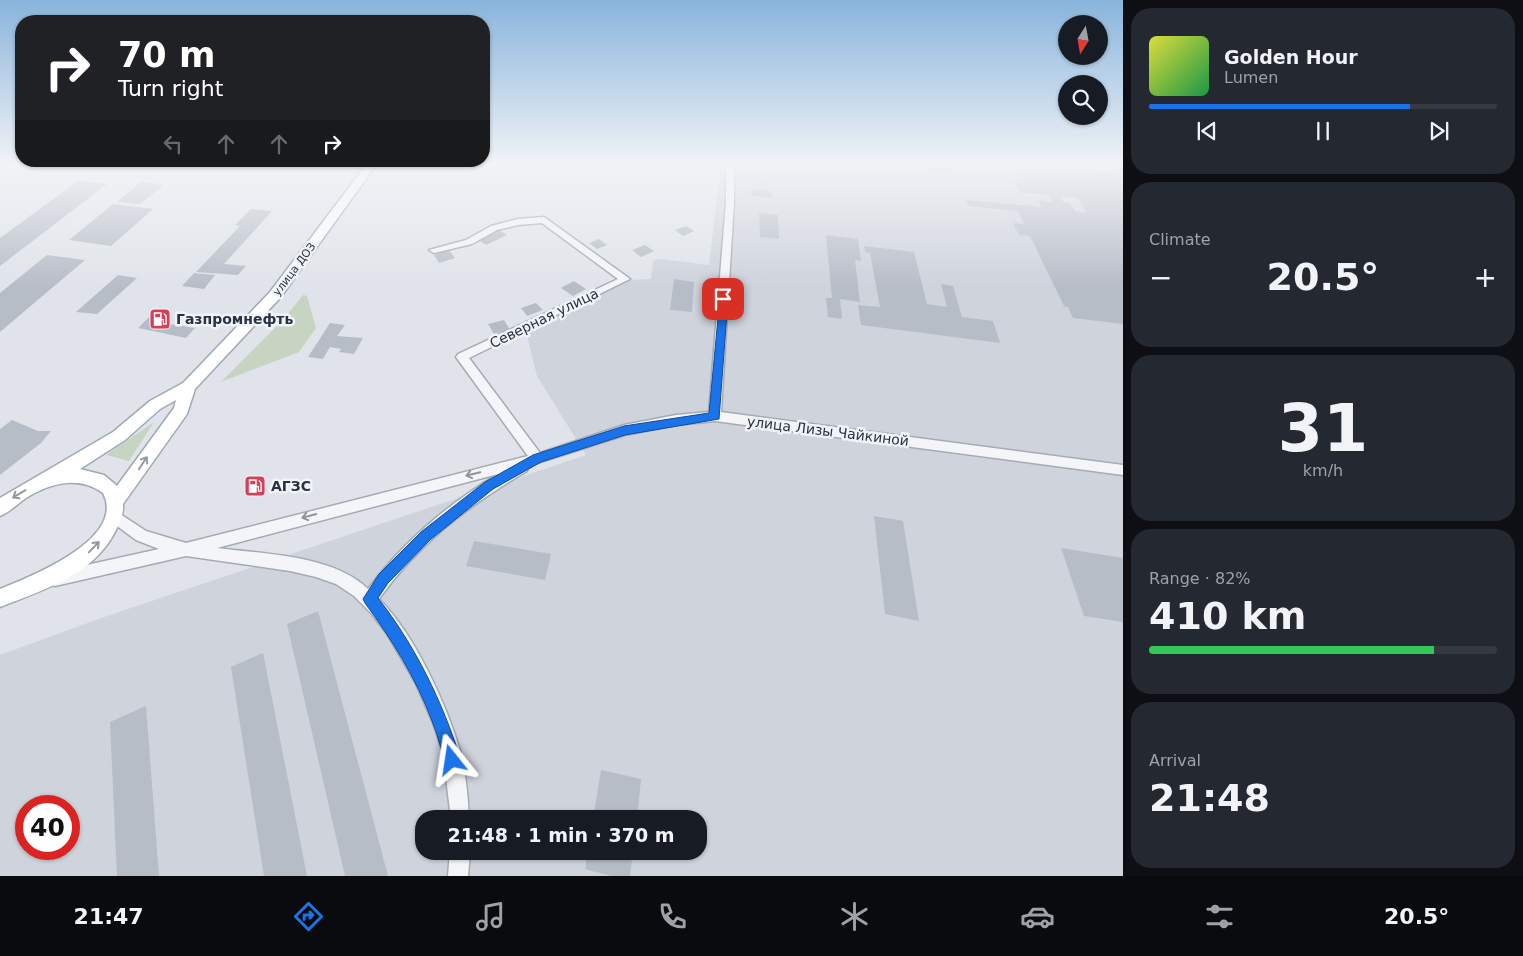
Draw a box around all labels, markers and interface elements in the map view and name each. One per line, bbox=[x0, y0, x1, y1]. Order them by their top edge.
north arrow bbox=[1058, 15, 1108, 65]
map controls bbox=[1058, 15, 1108, 125]
icon: right bbox=[35, 35, 100, 100]
text: 70 m bbox=[118, 35, 215, 75]
text: Golden Hour bbox=[1224, 46, 1358, 68]
text: Lumen bbox=[1224, 68, 1278, 87]
button: search bbox=[1058, 75, 1108, 125]
text: Turn right bbox=[118, 76, 223, 101]
icon: previous bbox=[1193, 117, 1221, 145]
icon: pause bbox=[1309, 117, 1337, 145]
icon: next bbox=[1425, 117, 1453, 145]
icon: left bbox=[159, 130, 187, 158]
icon: ahead bbox=[212, 130, 240, 158]
icon: ahead bbox=[265, 130, 293, 158]
icon: right bbox=[318, 130, 346, 158]
text: Climate bbox=[1149, 230, 1211, 249]
street label: улица ДОЗ bbox=[270, 240, 318, 298]
text: 20.5° bbox=[1267, 255, 1379, 299]
text: − bbox=[1149, 261, 1172, 294]
text: + bbox=[1474, 261, 1497, 294]
pin bbox=[702, 278, 744, 320]
street label: Северная улица bbox=[487, 285, 601, 351]
icon: arrive bbox=[709, 285, 737, 313]
fuel station icon: Газпромнефть bbox=[148, 307, 172, 331]
place label: Газпромнефть bbox=[176, 311, 293, 327]
text: 31 bbox=[1278, 391, 1368, 466]
street label: улица Лизы Чайкиной bbox=[746, 413, 910, 449]
one-way arrow bbox=[138, 456, 149, 470]
text: km/h bbox=[1303, 461, 1343, 480]
one-way arrow bbox=[465, 470, 481, 480]
fuel station icon: АГЗС bbox=[243, 474, 267, 498]
place label: АГЗС bbox=[271, 478, 311, 494]
one-way arrow bbox=[13, 490, 27, 500]
one-way arrow bbox=[301, 512, 317, 521]
one-way arrow bbox=[88, 541, 100, 553]
text: Range · 82% bbox=[1149, 569, 1251, 588]
text: 410 km bbox=[1149, 594, 1306, 638]
position arrow bbox=[425, 733, 477, 785]
text: Arrival bbox=[1149, 751, 1201, 770]
text: 21:48 bbox=[1149, 776, 1270, 820]
speed limit sign: 40 bbox=[15, 795, 80, 860]
text: 21:48 · 1 min · 370 m bbox=[447, 824, 675, 846]
icon: directions bbox=[291, 899, 326, 934]
icon: music bbox=[473, 899, 508, 934]
icon: phone bbox=[655, 899, 690, 934]
icon: climate bbox=[837, 899, 872, 934]
icon: car bbox=[1020, 899, 1055, 934]
icon: filters bbox=[1202, 899, 1237, 934]
text: 21:47 bbox=[74, 904, 144, 929]
text: 20.5° bbox=[1384, 904, 1449, 929]

